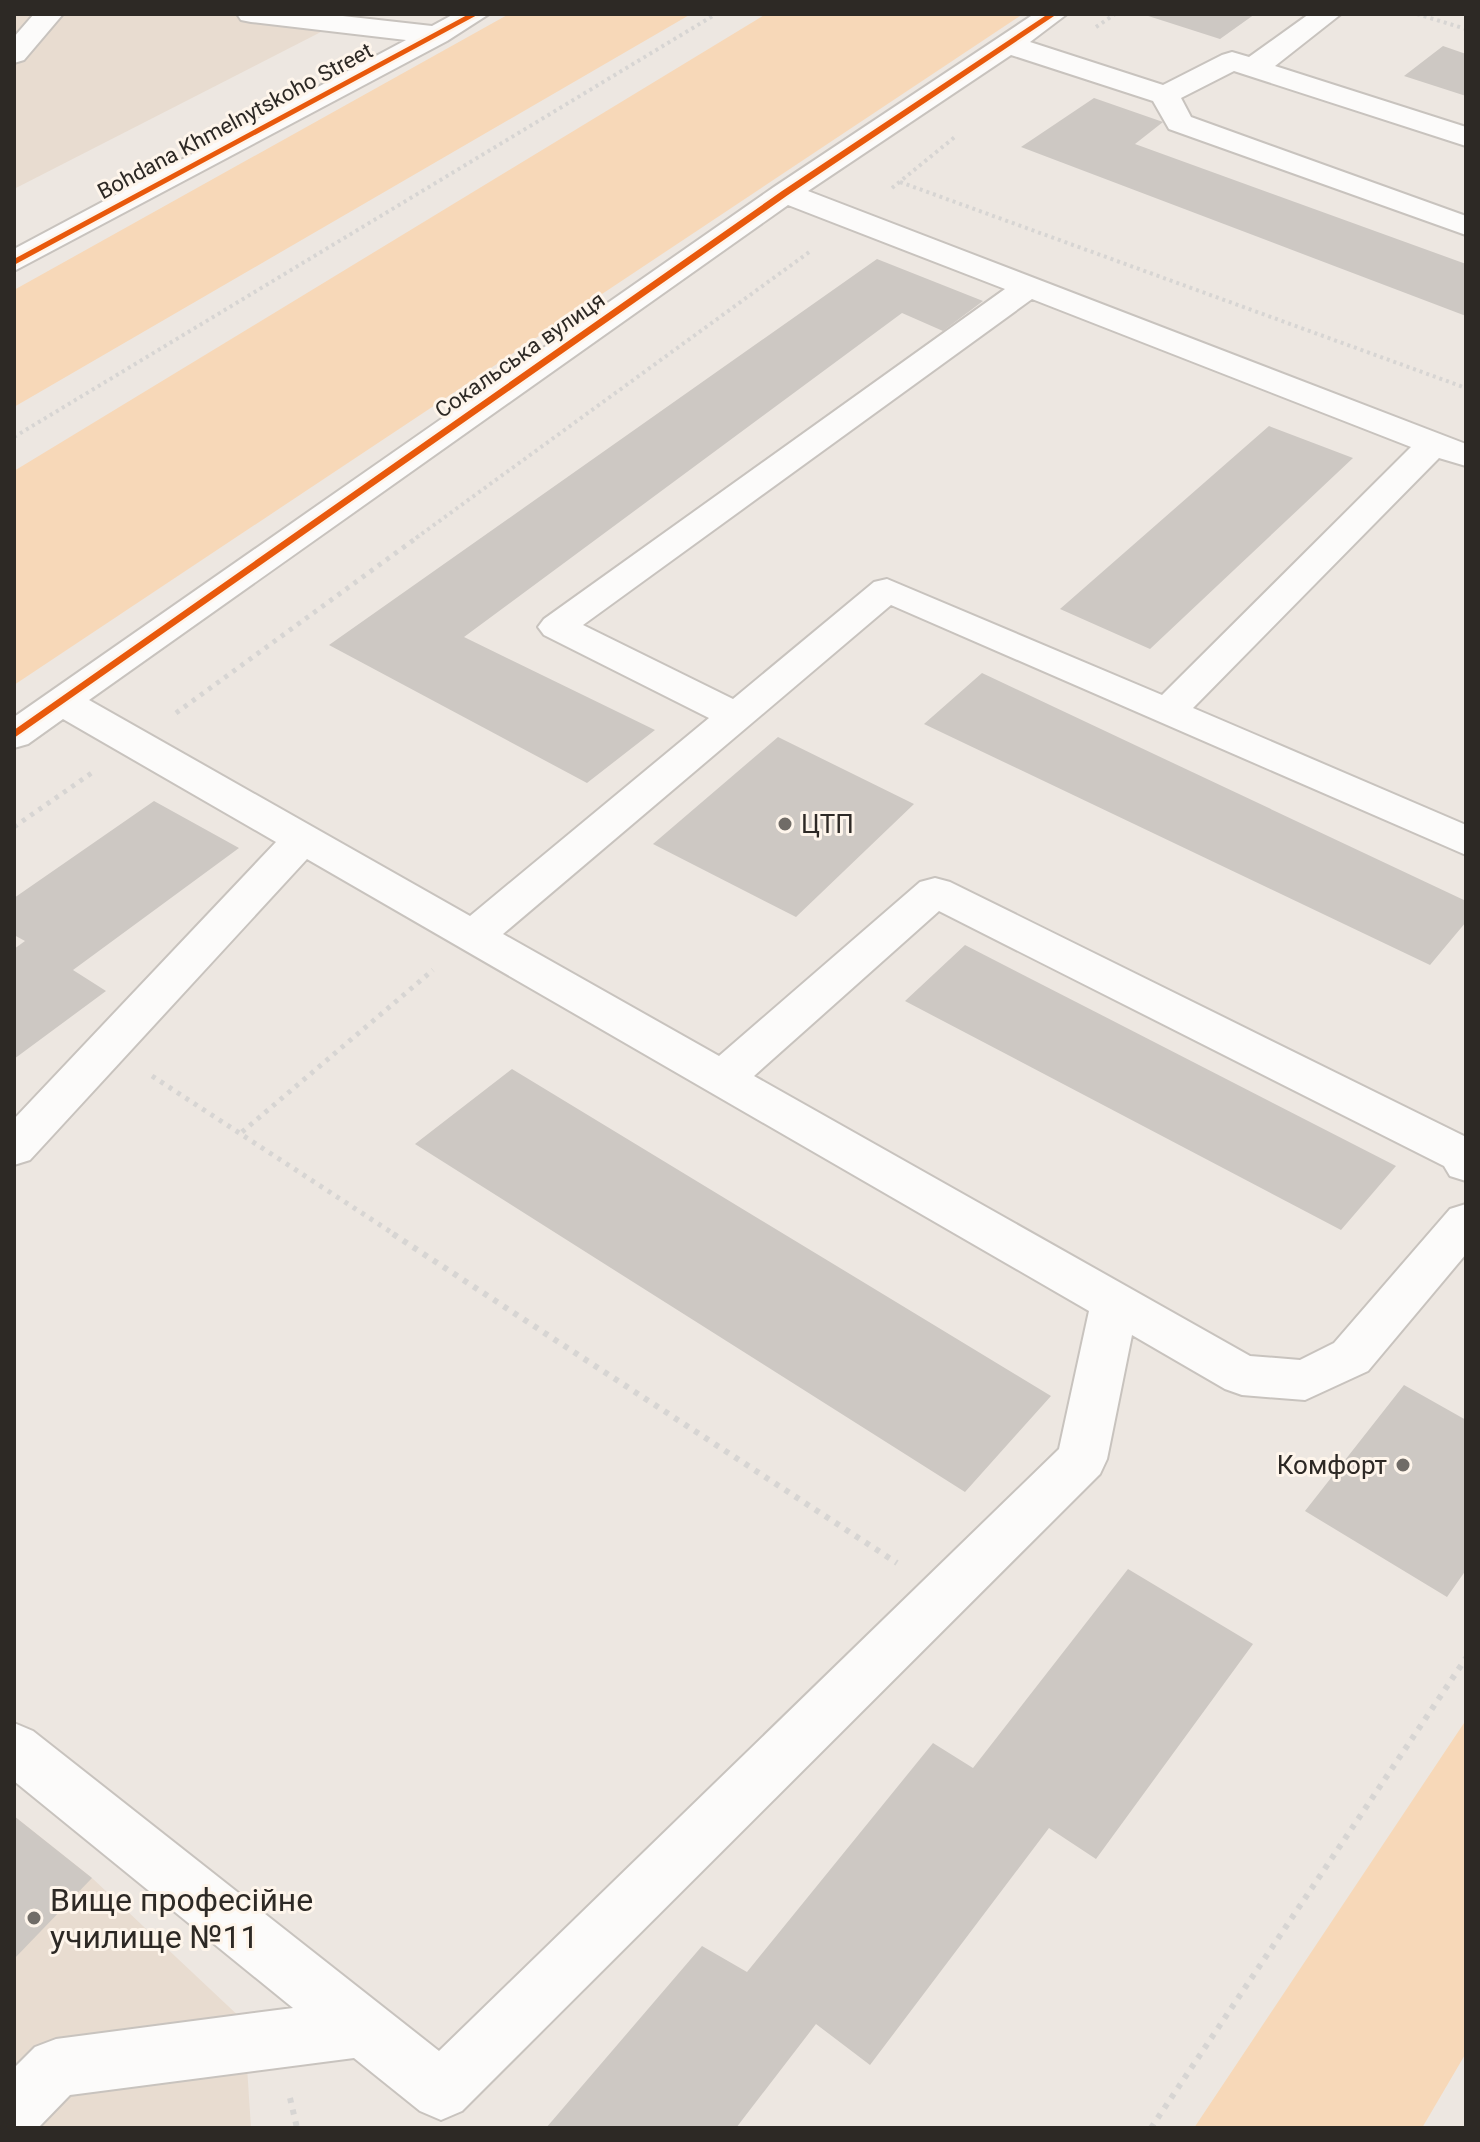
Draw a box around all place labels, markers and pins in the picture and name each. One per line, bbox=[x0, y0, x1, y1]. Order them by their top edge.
place label: ЦТП bbox=[801, 809, 854, 839]
marker: ЦТП bbox=[776, 815, 794, 833]
place label: Комфорт bbox=[1277, 1450, 1387, 1480]
marker: Комфорт bbox=[1394, 1456, 1412, 1474]
place label: Вище професійне училище №11 bbox=[50, 1881, 313, 1956]
marker: Вище професійне училище №11 bbox=[25, 1909, 43, 1927]

